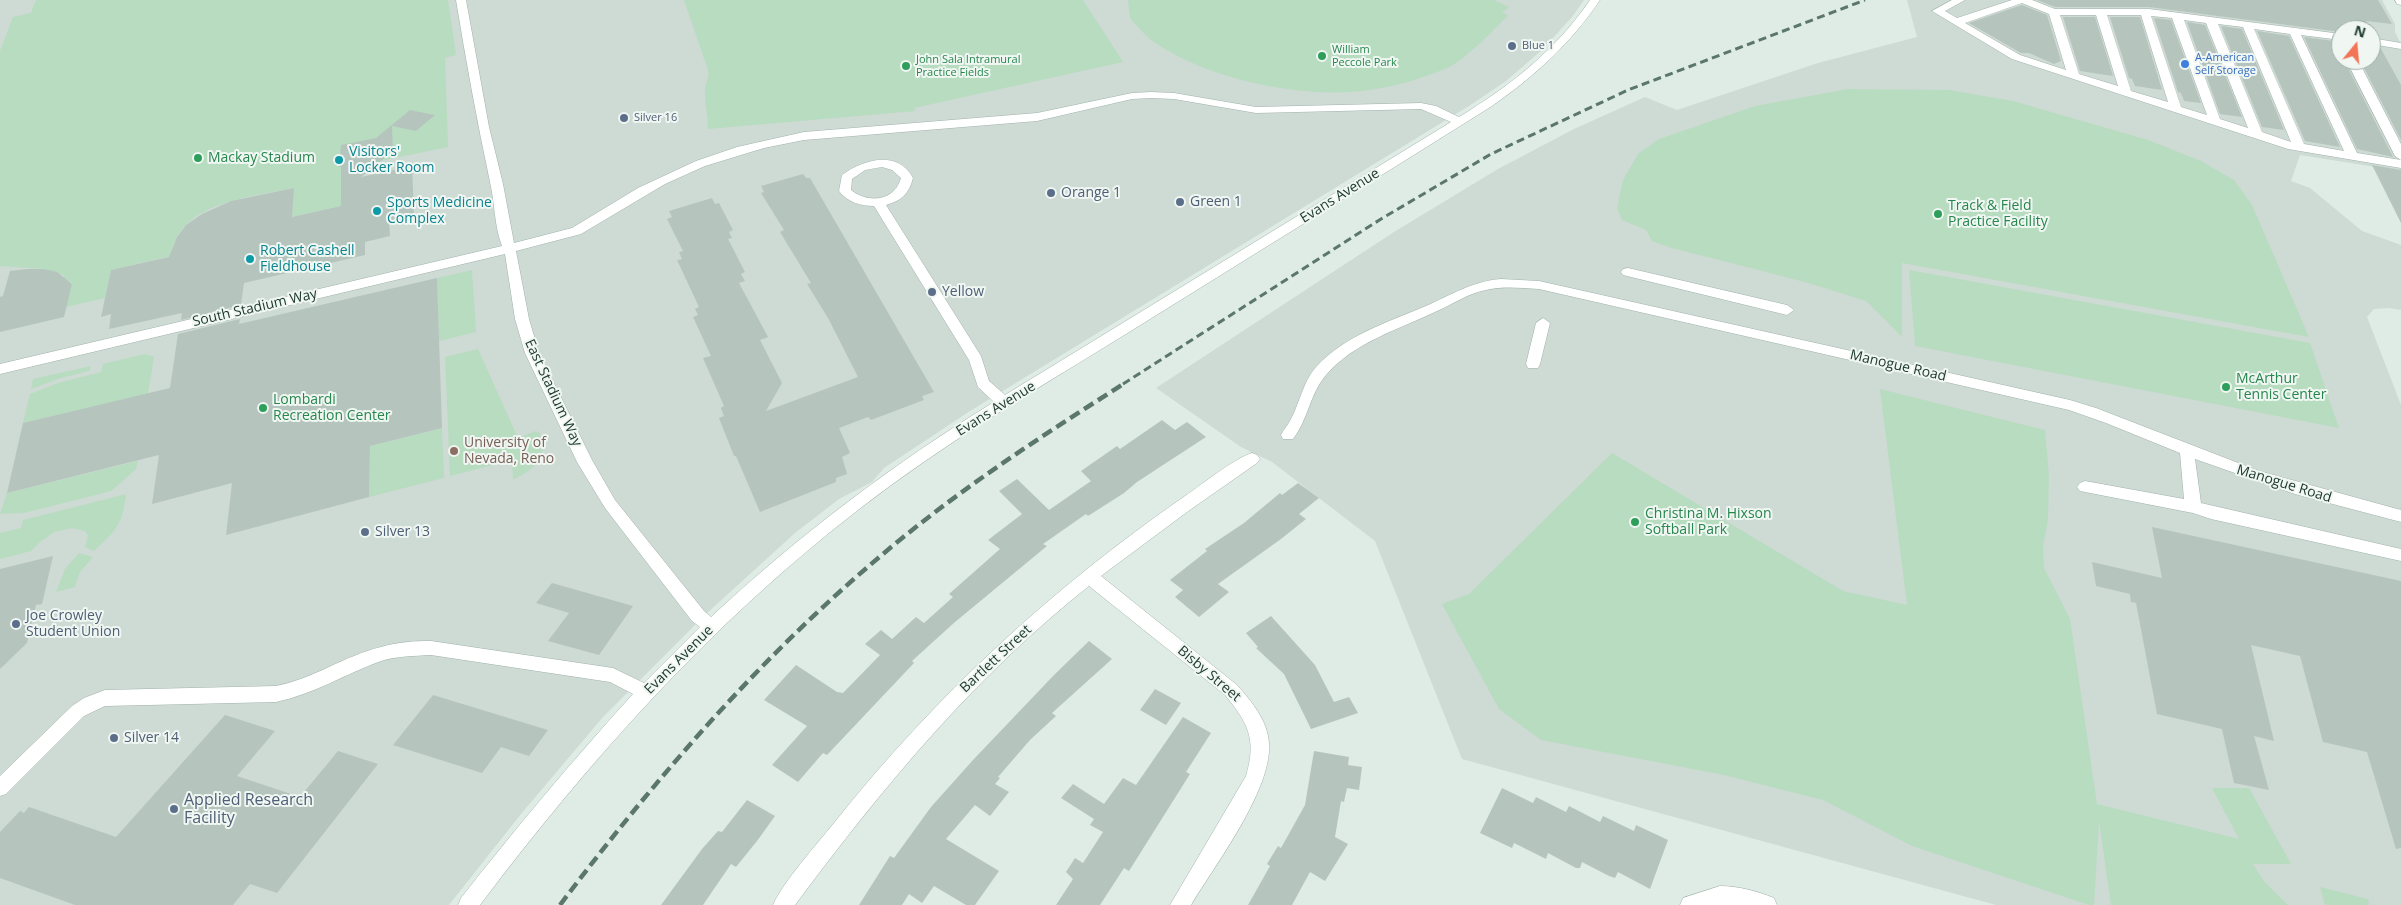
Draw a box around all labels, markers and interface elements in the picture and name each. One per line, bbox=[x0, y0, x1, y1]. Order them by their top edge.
north arrow bbox=[2331, 20, 2381, 70]
text: N bbox=[2352, 20, 2368, 42]
place label: Blue 1 bbox=[1522, 39, 1554, 53]
marker: Blue 1 bbox=[1506, 40, 1518, 52]
place label: William Peccole Park bbox=[1332, 43, 1397, 69]
marker: William Peccole Park bbox=[1316, 50, 1328, 62]
place label: A-American Self Storage bbox=[2195, 51, 2256, 77]
place label: John Sala Intramural Practice Fields bbox=[916, 53, 1020, 79]
marker: A-American Self Storage bbox=[2179, 58, 2191, 70]
marker: John Sala Intramural Practice Fields bbox=[900, 60, 912, 72]
place label: Silver 16 bbox=[634, 111, 677, 125]
marker: Silver 16 bbox=[618, 112, 630, 124]
place label: Visitors' Locker Room bbox=[349, 144, 434, 176]
place label: Mackay Stadium bbox=[208, 150, 315, 166]
marker: Mackay Stadium bbox=[192, 152, 204, 164]
marker: Visitors' Locker Room bbox=[333, 154, 345, 166]
street label: Evans Avenue bbox=[1297, 165, 1383, 227]
place label: Orange 1 bbox=[1061, 185, 1121, 201]
marker: Orange 1 bbox=[1045, 187, 1057, 199]
place label: Green 1 bbox=[1190, 194, 1242, 210]
place label: Sports Medicine Complex bbox=[387, 195, 492, 228]
marker: Green 1 bbox=[1174, 196, 1186, 208]
place label: Track & Field Practice Facility bbox=[1948, 198, 2048, 230]
marker: Sports Medicine Complex bbox=[371, 205, 383, 217]
marker: Track & Field Practice Facility bbox=[1932, 208, 1944, 220]
place label: Robert Cashell Fieldhouse bbox=[260, 243, 355, 276]
marker: Robert Cashell Fieldhouse bbox=[244, 253, 256, 265]
place label: Yellow bbox=[942, 284, 984, 300]
street label: South Stadium Way bbox=[191, 285, 319, 331]
marker: Yellow bbox=[926, 286, 938, 298]
street label: East Stadium Way bbox=[521, 337, 585, 449]
street label: Manogue Road bbox=[1848, 347, 1948, 385]
place label: McArthur Tennis Center bbox=[2236, 371, 2326, 404]
street label: Evans Avenue bbox=[953, 378, 1039, 440]
marker: McArthur Tennis Center bbox=[2220, 381, 2232, 393]
place label: Lombardi Recreation Center bbox=[273, 392, 391, 424]
marker: Lombardi Recreation Center bbox=[257, 402, 269, 414]
place label: University of Nevada, Reno bbox=[464, 435, 554, 468]
marker: University of Nevada, Reno bbox=[448, 445, 460, 457]
street label: Manogue Road bbox=[2234, 462, 2334, 506]
place label: Christina M. Hixson Softball Park bbox=[1645, 506, 1772, 538]
marker: Christina M. Hixson Softball Park bbox=[1629, 516, 1641, 528]
place label: Silver 13 bbox=[375, 524, 430, 540]
marker: Silver 13 bbox=[359, 526, 371, 538]
place label: Joe Crowley Student Union bbox=[26, 608, 120, 640]
marker: Joe Crowley Student Union bbox=[10, 618, 22, 630]
street label: Evans Avenue bbox=[641, 622, 717, 698]
street label: Bartlett Street bbox=[957, 622, 1035, 696]
street label: Bisby Street bbox=[1174, 643, 1244, 705]
place label: Silver 14 bbox=[124, 730, 179, 746]
marker: Silver 14 bbox=[108, 732, 120, 744]
place label: Applied Research Facility bbox=[184, 790, 313, 828]
marker: Applied Research Facility bbox=[168, 803, 180, 815]

